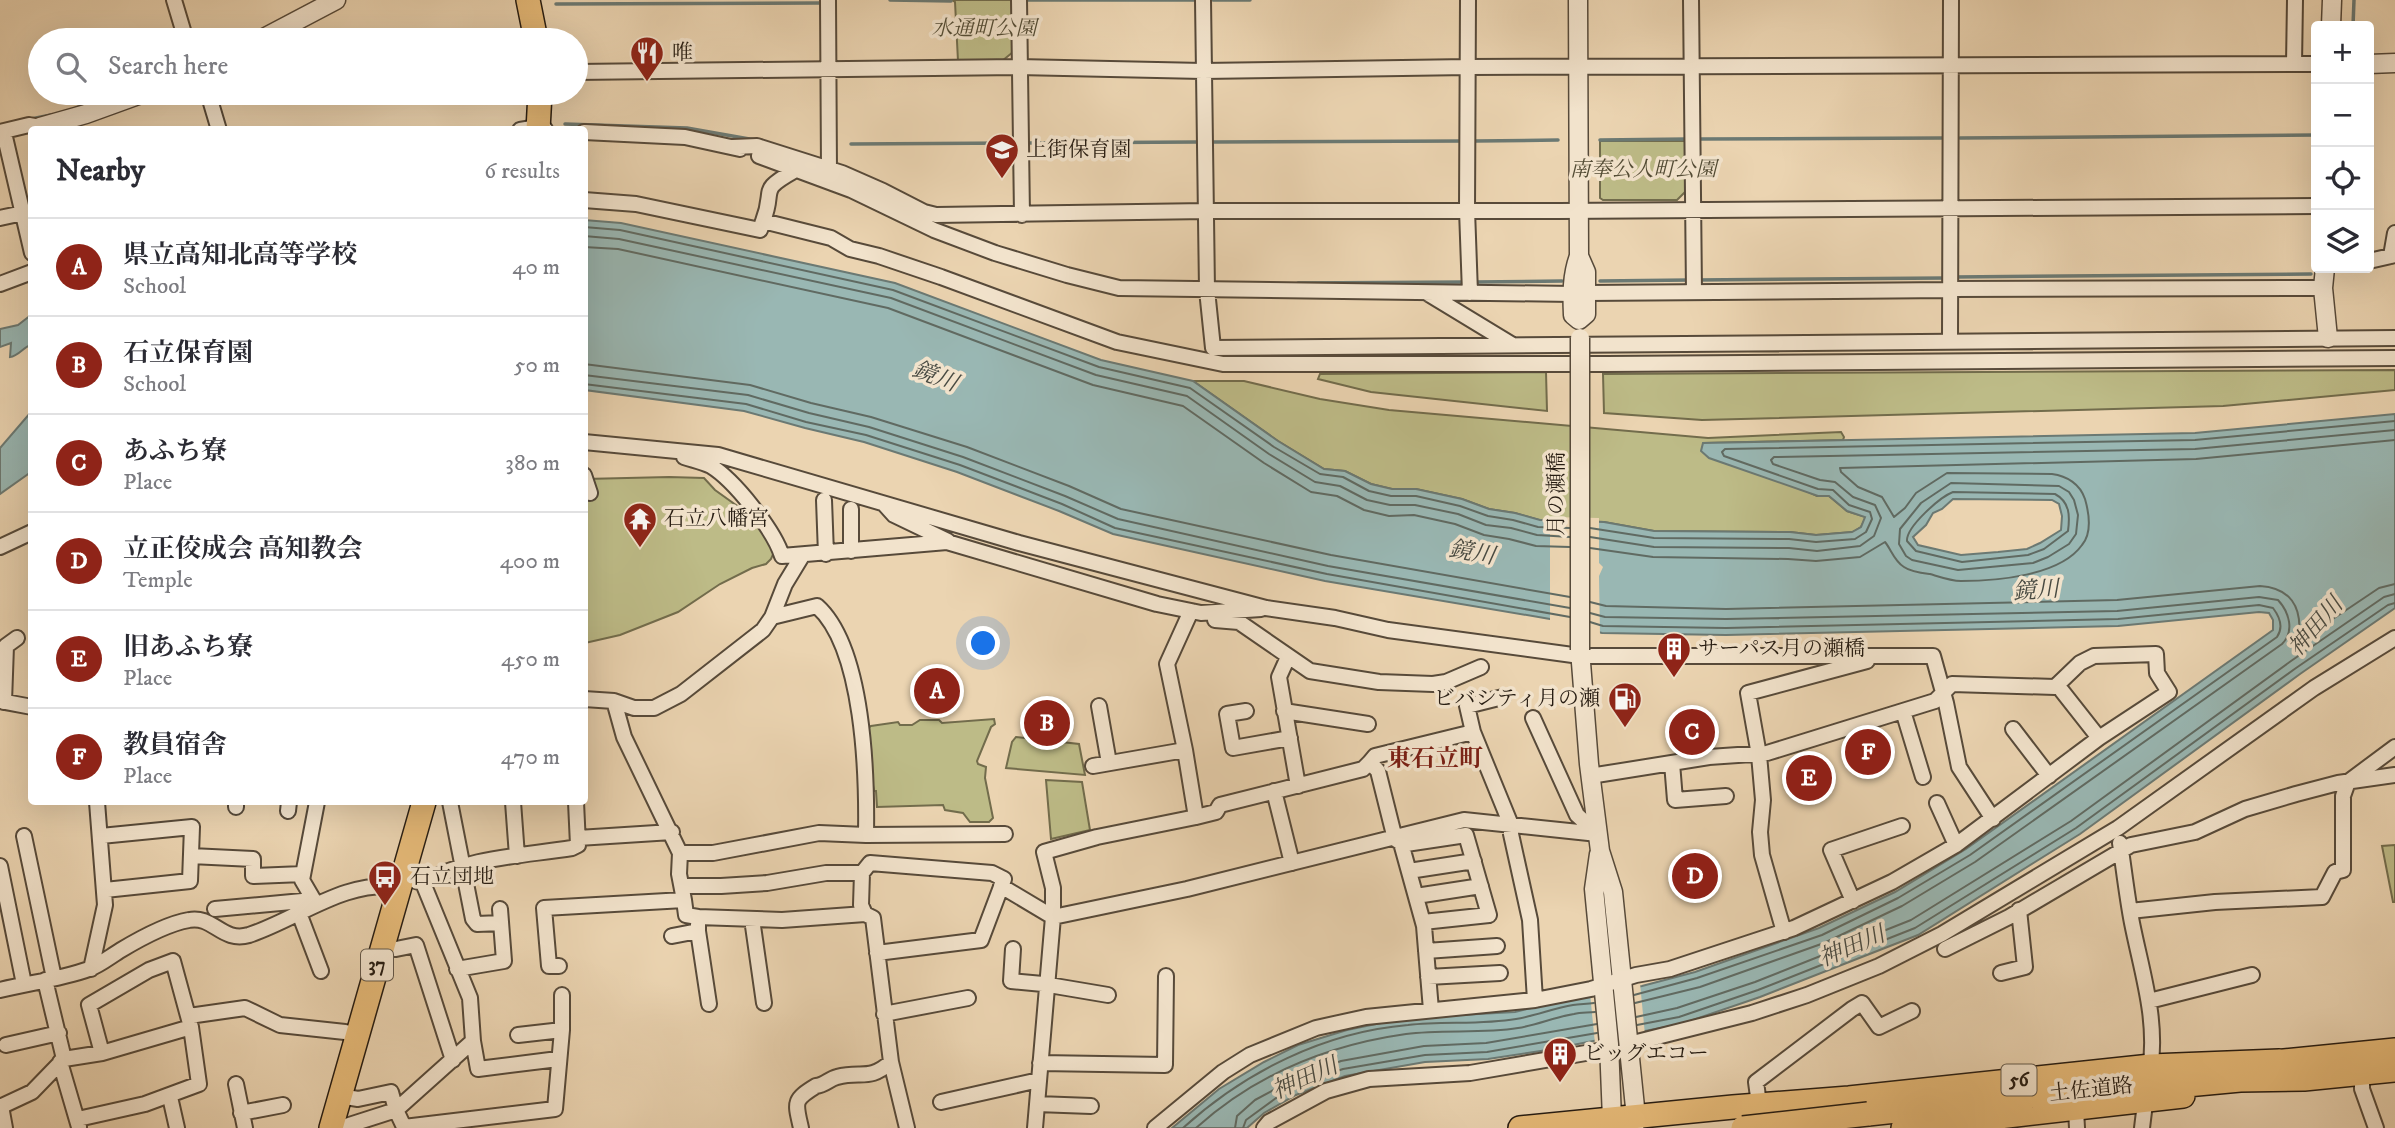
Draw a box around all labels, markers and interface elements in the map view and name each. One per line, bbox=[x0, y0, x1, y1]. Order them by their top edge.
park label: 水通町公園 bbox=[932, 16, 1039, 42]
map controls bbox=[2311, 21, 2374, 273]
button: + bbox=[2311, 21, 2374, 84]
search box bbox=[28, 28, 588, 105]
restaurant icon: 唯 bbox=[628, 34, 666, 83]
place label: 唯 bbox=[672, 40, 693, 66]
icon: search bbox=[52, 48, 90, 86]
text: Search here bbox=[108, 50, 228, 83]
button: − bbox=[2311, 84, 2374, 147]
school or university icon: 上街保育園 bbox=[983, 131, 1021, 180]
place label: 上街保育園 bbox=[1026, 137, 1131, 163]
button: locate bbox=[2311, 147, 2374, 210]
text: Nearby bbox=[56, 153, 145, 190]
text: 6 results bbox=[484, 157, 560, 186]
park label: 南奉公人町公園 bbox=[1570, 157, 1719, 183]
button: layers bbox=[2311, 210, 2374, 273]
text: 県立高知北高等学校 bbox=[123, 239, 357, 272]
text: A bbox=[72, 253, 86, 282]
text: 40 m bbox=[512, 253, 560, 282]
text: School bbox=[123, 272, 186, 301]
text: 石立保育園 bbox=[123, 337, 253, 370]
text: B bbox=[72, 351, 86, 380]
text: 50 m bbox=[514, 351, 560, 380]
water label: 鏡川 bbox=[908, 355, 964, 400]
text: School bbox=[123, 370, 186, 399]
text: あふち寮 bbox=[123, 435, 227, 468]
text: C bbox=[71, 449, 87, 478]
text: 380 m bbox=[505, 449, 560, 478]
street label: 月の瀬橋 bbox=[1544, 452, 1570, 536]
text: Place bbox=[123, 468, 172, 497]
temple icon: 石立八幡宮 bbox=[621, 500, 659, 549]
place label: 石立八幡宮 bbox=[664, 506, 769, 532]
text: 立正佼成会 高知教会 bbox=[123, 533, 363, 566]
water label: 鏡川 bbox=[1447, 535, 1500, 572]
text: D bbox=[70, 547, 88, 576]
text: 400 m bbox=[500, 547, 560, 576]
text: Temple bbox=[123, 566, 193, 595]
water label: 鏡川 bbox=[2012, 575, 2063, 607]
water label: 神田川 bbox=[2282, 589, 2352, 663]
your location bbox=[966, 626, 1000, 660]
building icon: サーパス月の瀬橋 bbox=[1655, 630, 1693, 679]
text: 旧あふち寮 bbox=[123, 631, 253, 664]
place label: サーパス月の瀬橋 bbox=[1698, 636, 1865, 662]
text: E bbox=[71, 645, 87, 674]
text: 450 m bbox=[501, 645, 560, 674]
text: Place bbox=[123, 664, 172, 693]
pin: A bbox=[914, 665, 960, 717]
fuel station icon: ビバシティ月の瀬 bbox=[1606, 680, 1644, 729]
place label: ビバシティ月の瀬 bbox=[1434, 686, 1600, 712]
pin: B bbox=[1024, 697, 1070, 749]
pin: C bbox=[1669, 706, 1715, 758]
pin: F bbox=[1845, 726, 1891, 778]
text: 教員宿舎 bbox=[123, 729, 227, 762]
text: F bbox=[72, 743, 86, 772]
text: 470 m bbox=[501, 743, 560, 772]
district label: 東石立町 bbox=[1387, 744, 1483, 774]
pin: E bbox=[1786, 752, 1832, 804]
text: Place bbox=[123, 762, 172, 791]
pin: D bbox=[1672, 850, 1718, 902]
bus stop icon: 石立団地 bbox=[366, 858, 404, 907]
place label: 石立団地 bbox=[410, 864, 494, 890]
water label: 神田川 bbox=[1815, 919, 1892, 974]
road number: 37 bbox=[361, 950, 393, 981]
building icon: ビッグエコー bbox=[1541, 1035, 1579, 1084]
place label: ビッグエコー bbox=[1584, 1041, 1709, 1067]
water label: 神田川 bbox=[1268, 1051, 1345, 1106]
road number: 56 bbox=[2002, 1064, 2036, 1096]
street label: 土佐道路 bbox=[2048, 1073, 2134, 1107]

